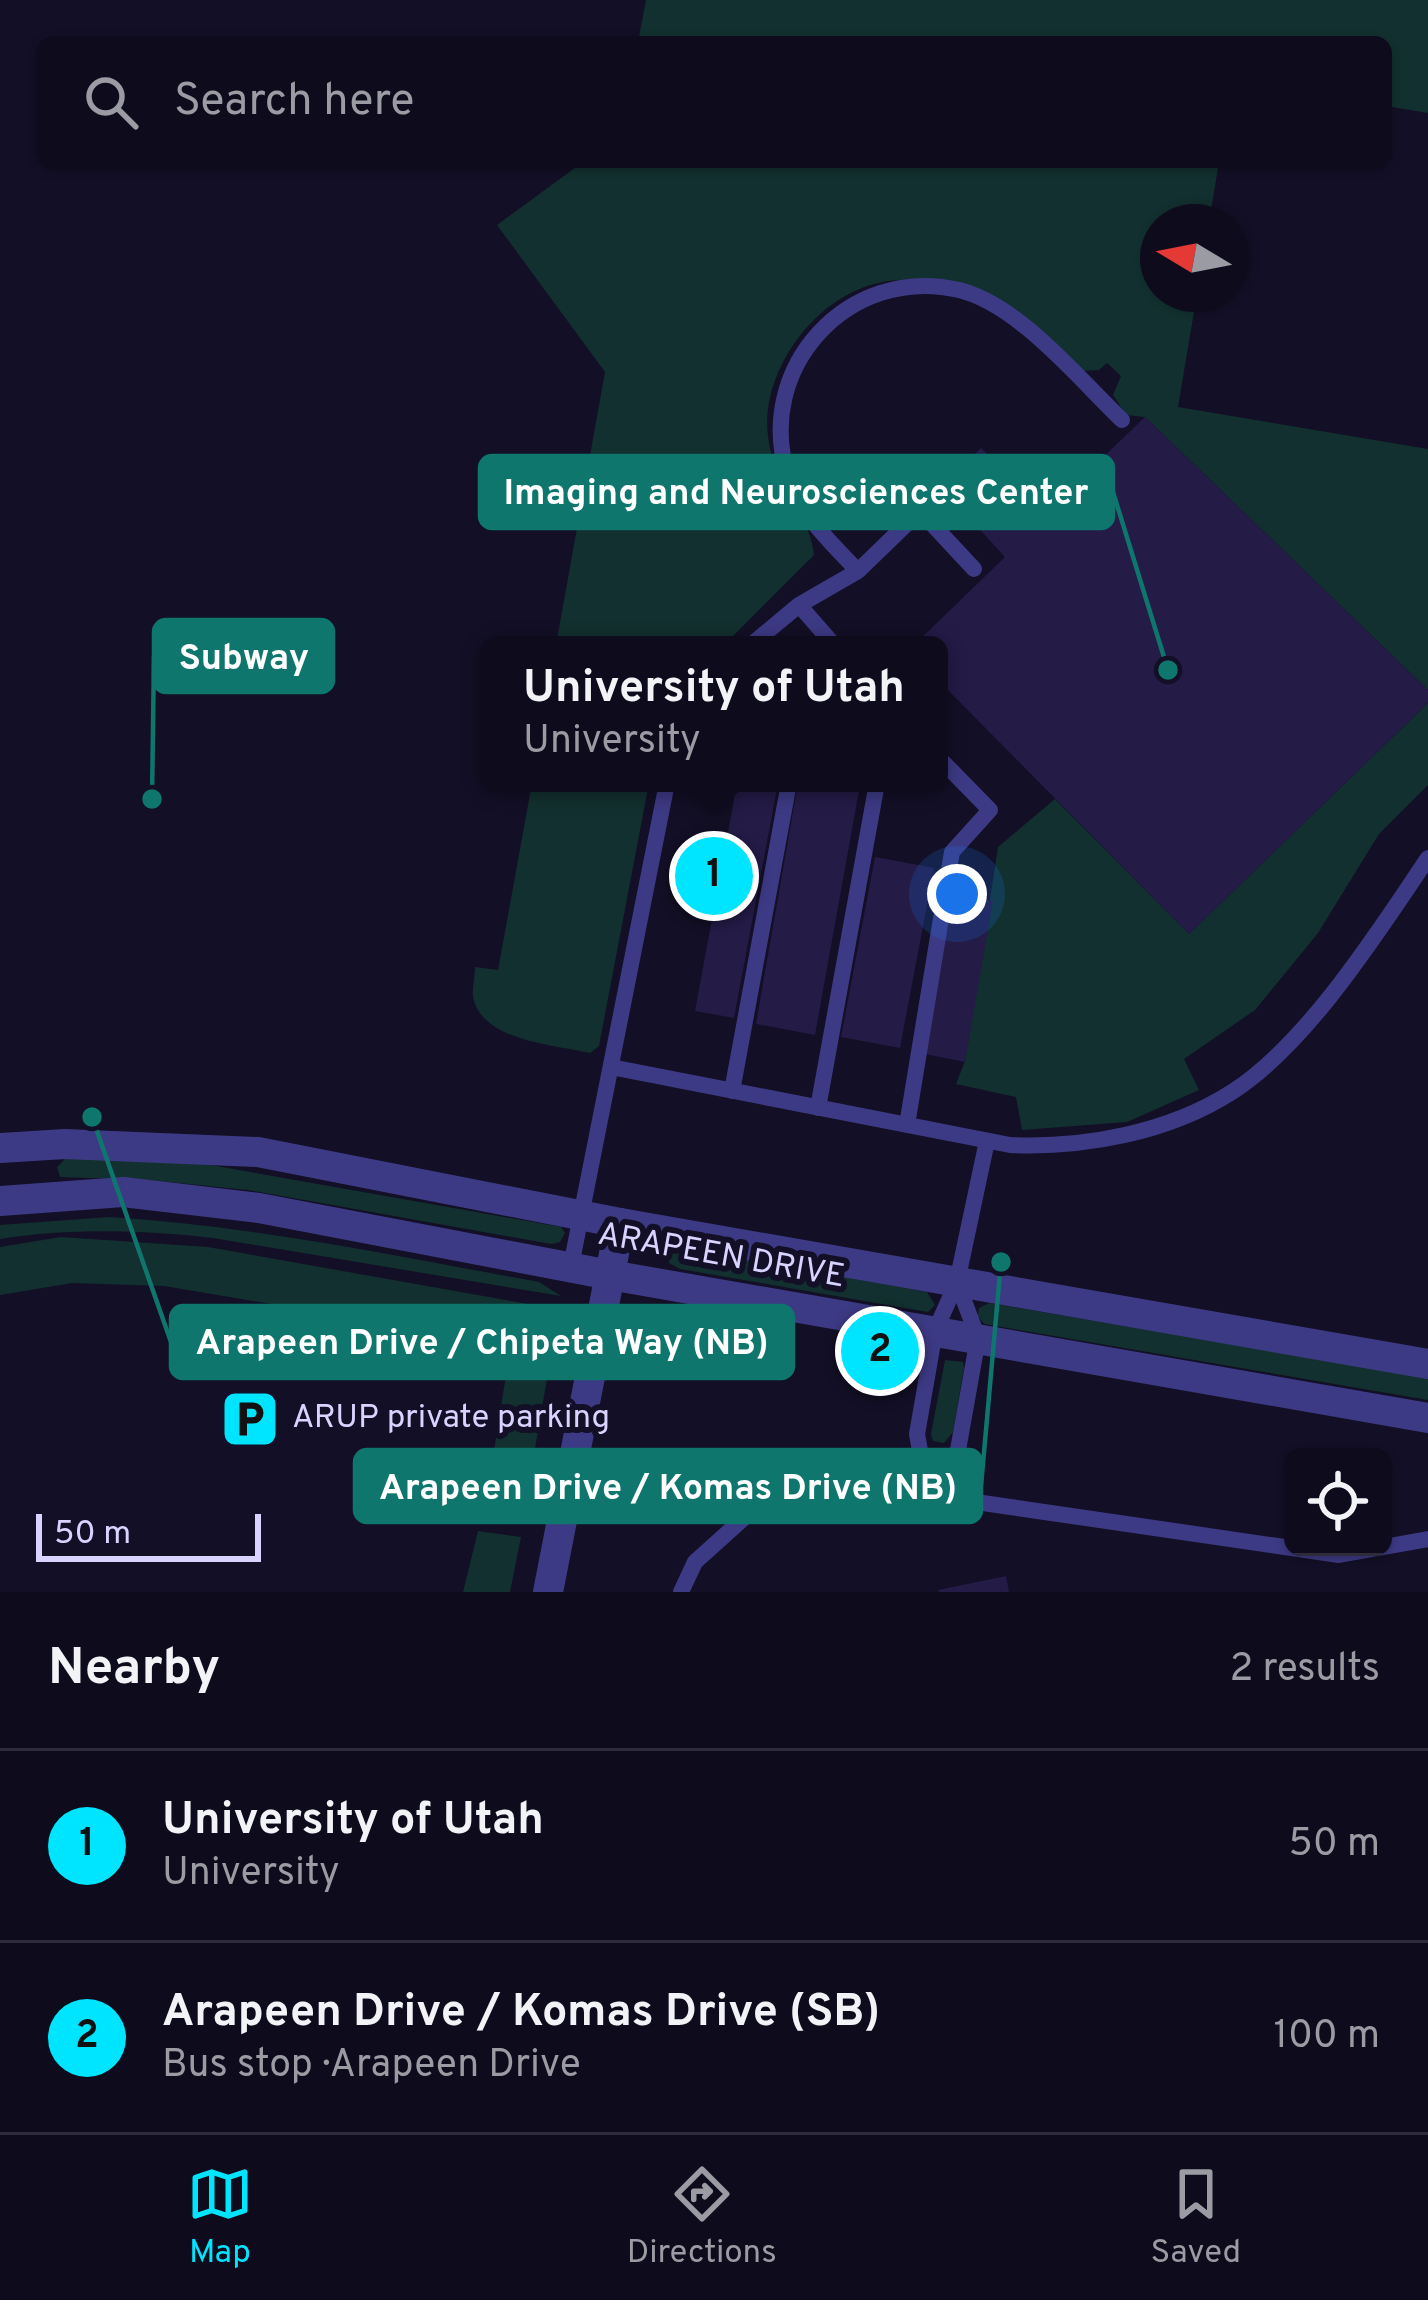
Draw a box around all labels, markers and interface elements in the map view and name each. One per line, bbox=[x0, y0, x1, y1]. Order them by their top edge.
search box bbox=[36, 36, 1392, 168]
icon: search bbox=[78, 69, 144, 135]
text: Search here bbox=[174, 74, 414, 131]
north arrow bbox=[1140, 204, 1248, 312]
callout: Imaging and Neurosciences Center bbox=[480, 456, 1113, 528]
text: Imaging and Neurosciences Center bbox=[503, 472, 1089, 518]
callout: Subway bbox=[154, 620, 333, 692]
popup bbox=[480, 636, 948, 792]
text: Subway bbox=[179, 637, 309, 683]
text: University of Utah bbox=[523, 661, 905, 718]
text: University bbox=[523, 718, 701, 767]
pin: 1 bbox=[675, 831, 753, 921]
your location bbox=[927, 864, 987, 924]
street label: ARAPEEN DRIVE bbox=[594, 1215, 848, 1299]
callout: Arapeen Drive / Chipeta Way (NB) bbox=[171, 1306, 793, 1378]
pin: 2 bbox=[841, 1306, 919, 1396]
text: Arapeen Drive / Chipeta Way (NB) bbox=[195, 1322, 769, 1368]
parking icon: ARUP private parking bbox=[219, 1388, 281, 1450]
place label: ARUP private parking bbox=[292, 1398, 610, 1440]
map controls bbox=[1284, 1448, 1392, 1556]
button: locate bbox=[1284, 1448, 1392, 1556]
callout: Arapeen Drive / Komas Drive (NB) bbox=[355, 1450, 981, 1522]
text: Arapeen Drive / Komas Drive (NB) bbox=[379, 1467, 957, 1513]
scale bar bbox=[36, 1508, 261, 1561]
text: 50 m bbox=[54, 1514, 131, 1556]
text: Nearby bbox=[48, 1638, 220, 1703]
text: 2 results bbox=[1229, 1646, 1380, 1695]
text: University of Utah bbox=[162, 1793, 544, 1850]
text: 1 bbox=[79, 1821, 95, 1870]
text: 50 m bbox=[1289, 1821, 1380, 1870]
text: University bbox=[162, 1850, 340, 1899]
text: Arapeen Drive / Komas Drive (SB) bbox=[162, 1985, 880, 2042]
text: 2 bbox=[75, 2013, 99, 2062]
text: 100 m bbox=[1273, 2013, 1380, 2062]
text: Bus stop · Arapeen Drive bbox=[162, 2042, 581, 2091]
tab: Map bbox=[187, 2161, 253, 2275]
tab: Directions bbox=[627, 2161, 777, 2275]
tab: Saved bbox=[1150, 2161, 1241, 2275]

